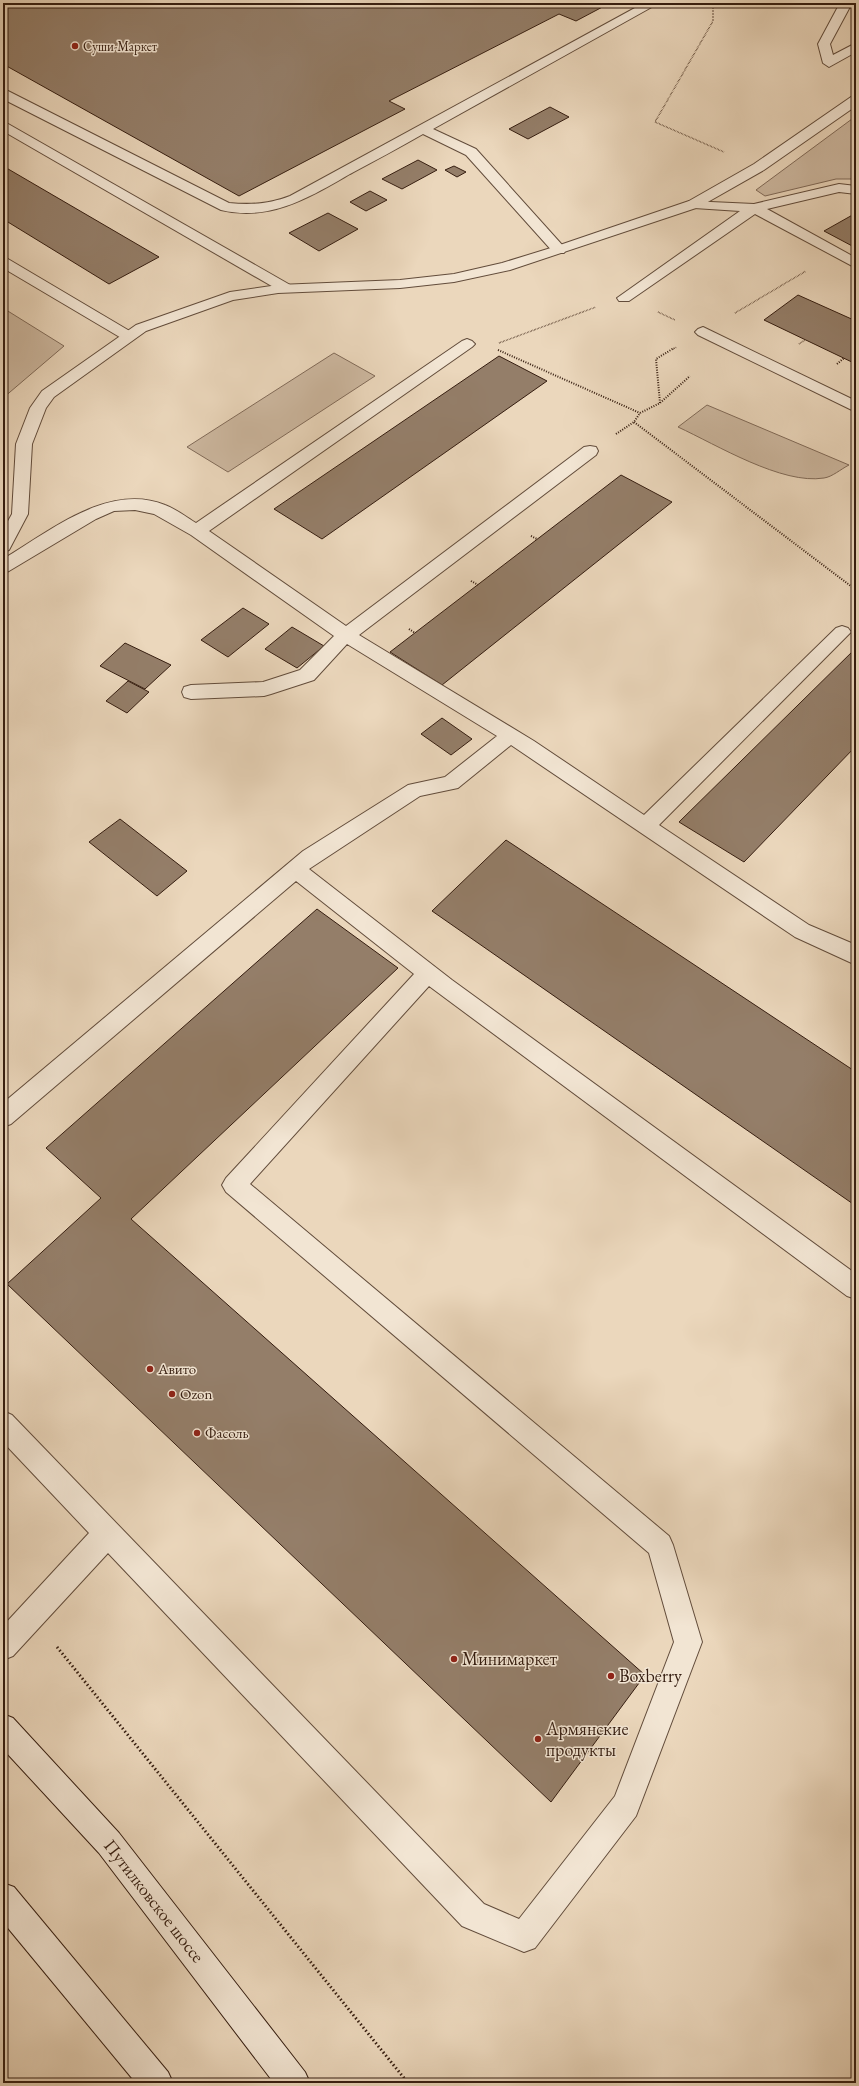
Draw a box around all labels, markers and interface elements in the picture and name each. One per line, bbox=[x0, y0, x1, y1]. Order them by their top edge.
place label: Суши-Маркет bbox=[83, 38, 158, 55]
marker: Суши-Маркет bbox=[70, 41, 80, 51]
place label: Авито bbox=[157, 1359, 196, 1378]
marker: Авито bbox=[145, 1364, 155, 1374]
place label: Ozon bbox=[180, 1384, 213, 1403]
marker: Ozon bbox=[167, 1389, 177, 1399]
place label: Фасоль bbox=[205, 1423, 249, 1442]
marker: Фасоль bbox=[192, 1428, 202, 1438]
place label: Минимаркет bbox=[462, 1647, 558, 1670]
marker: Минимаркет bbox=[449, 1654, 459, 1664]
place label: Boxberry bbox=[619, 1664, 682, 1687]
marker: Boxberry bbox=[606, 1671, 616, 1681]
place label: Армянские продукты bbox=[545, 1717, 628, 1761]
marker: Армянские продукты bbox=[533, 1734, 543, 1744]
street label: Путилковское шоссе bbox=[99, 1834, 210, 1967]

